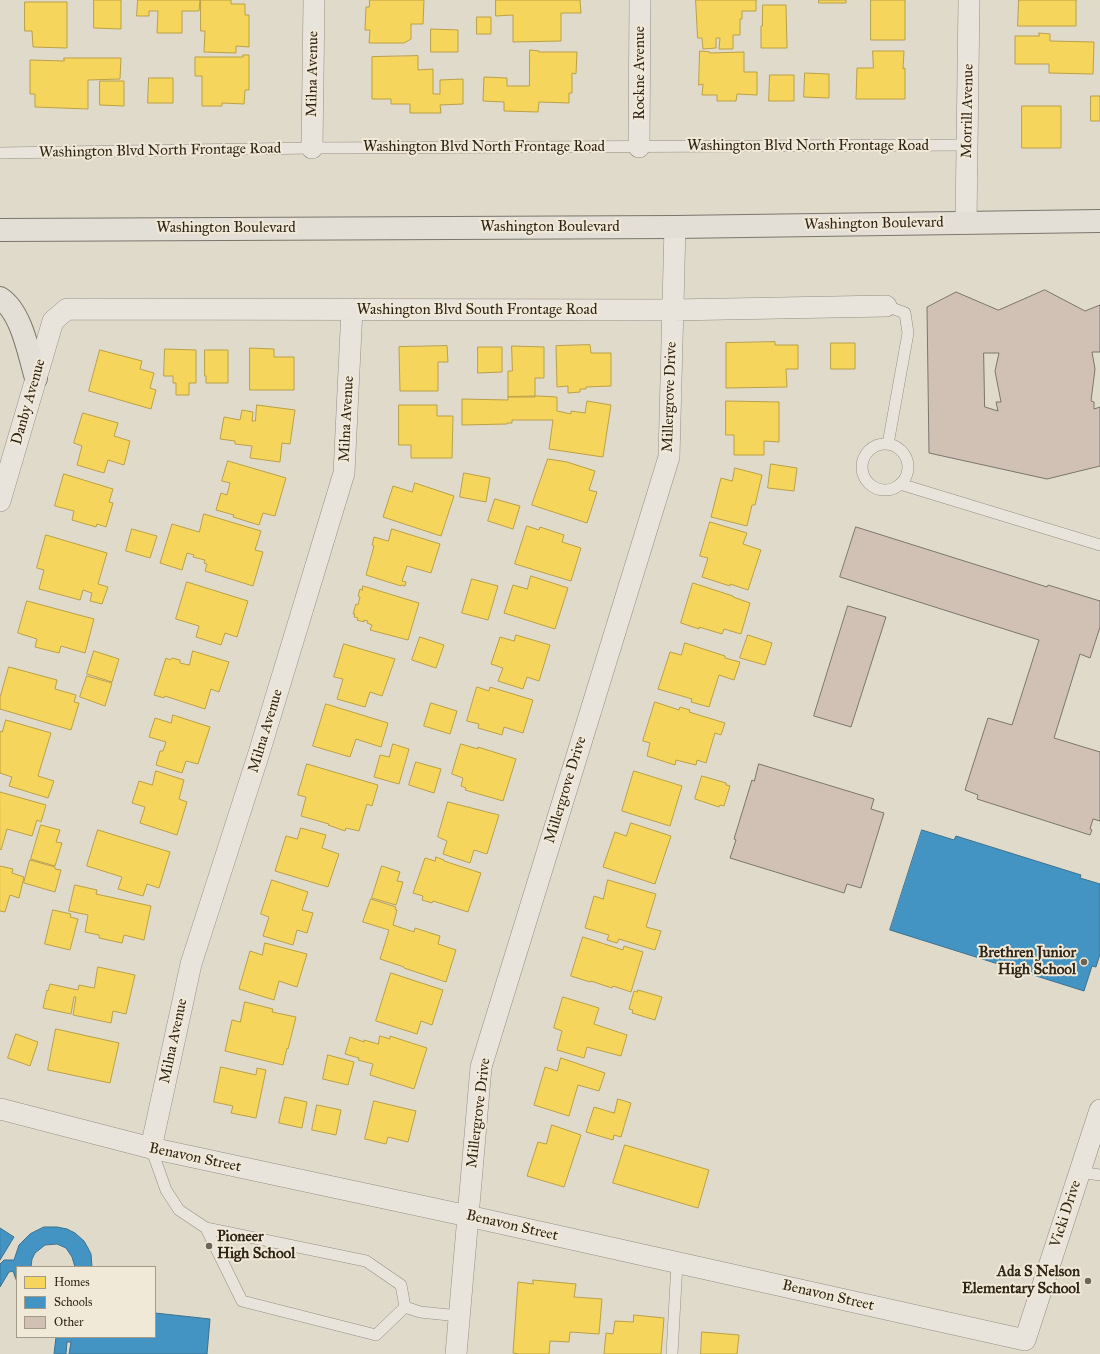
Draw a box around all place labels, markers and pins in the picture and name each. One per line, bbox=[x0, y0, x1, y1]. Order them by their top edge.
place label: Brethren Junior High School bbox=[978, 944, 1076, 979]
marker: Brethren Junior High School bbox=[1079, 957, 1089, 967]
place label: Pioneer High School bbox=[217, 1228, 295, 1263]
marker: Pioneer High School bbox=[204, 1241, 214, 1251]
place label: Ada S Nelson Elementary School bbox=[962, 1263, 1080, 1298]
marker: Ada S Nelson Elementary School bbox=[1083, 1276, 1093, 1286]

